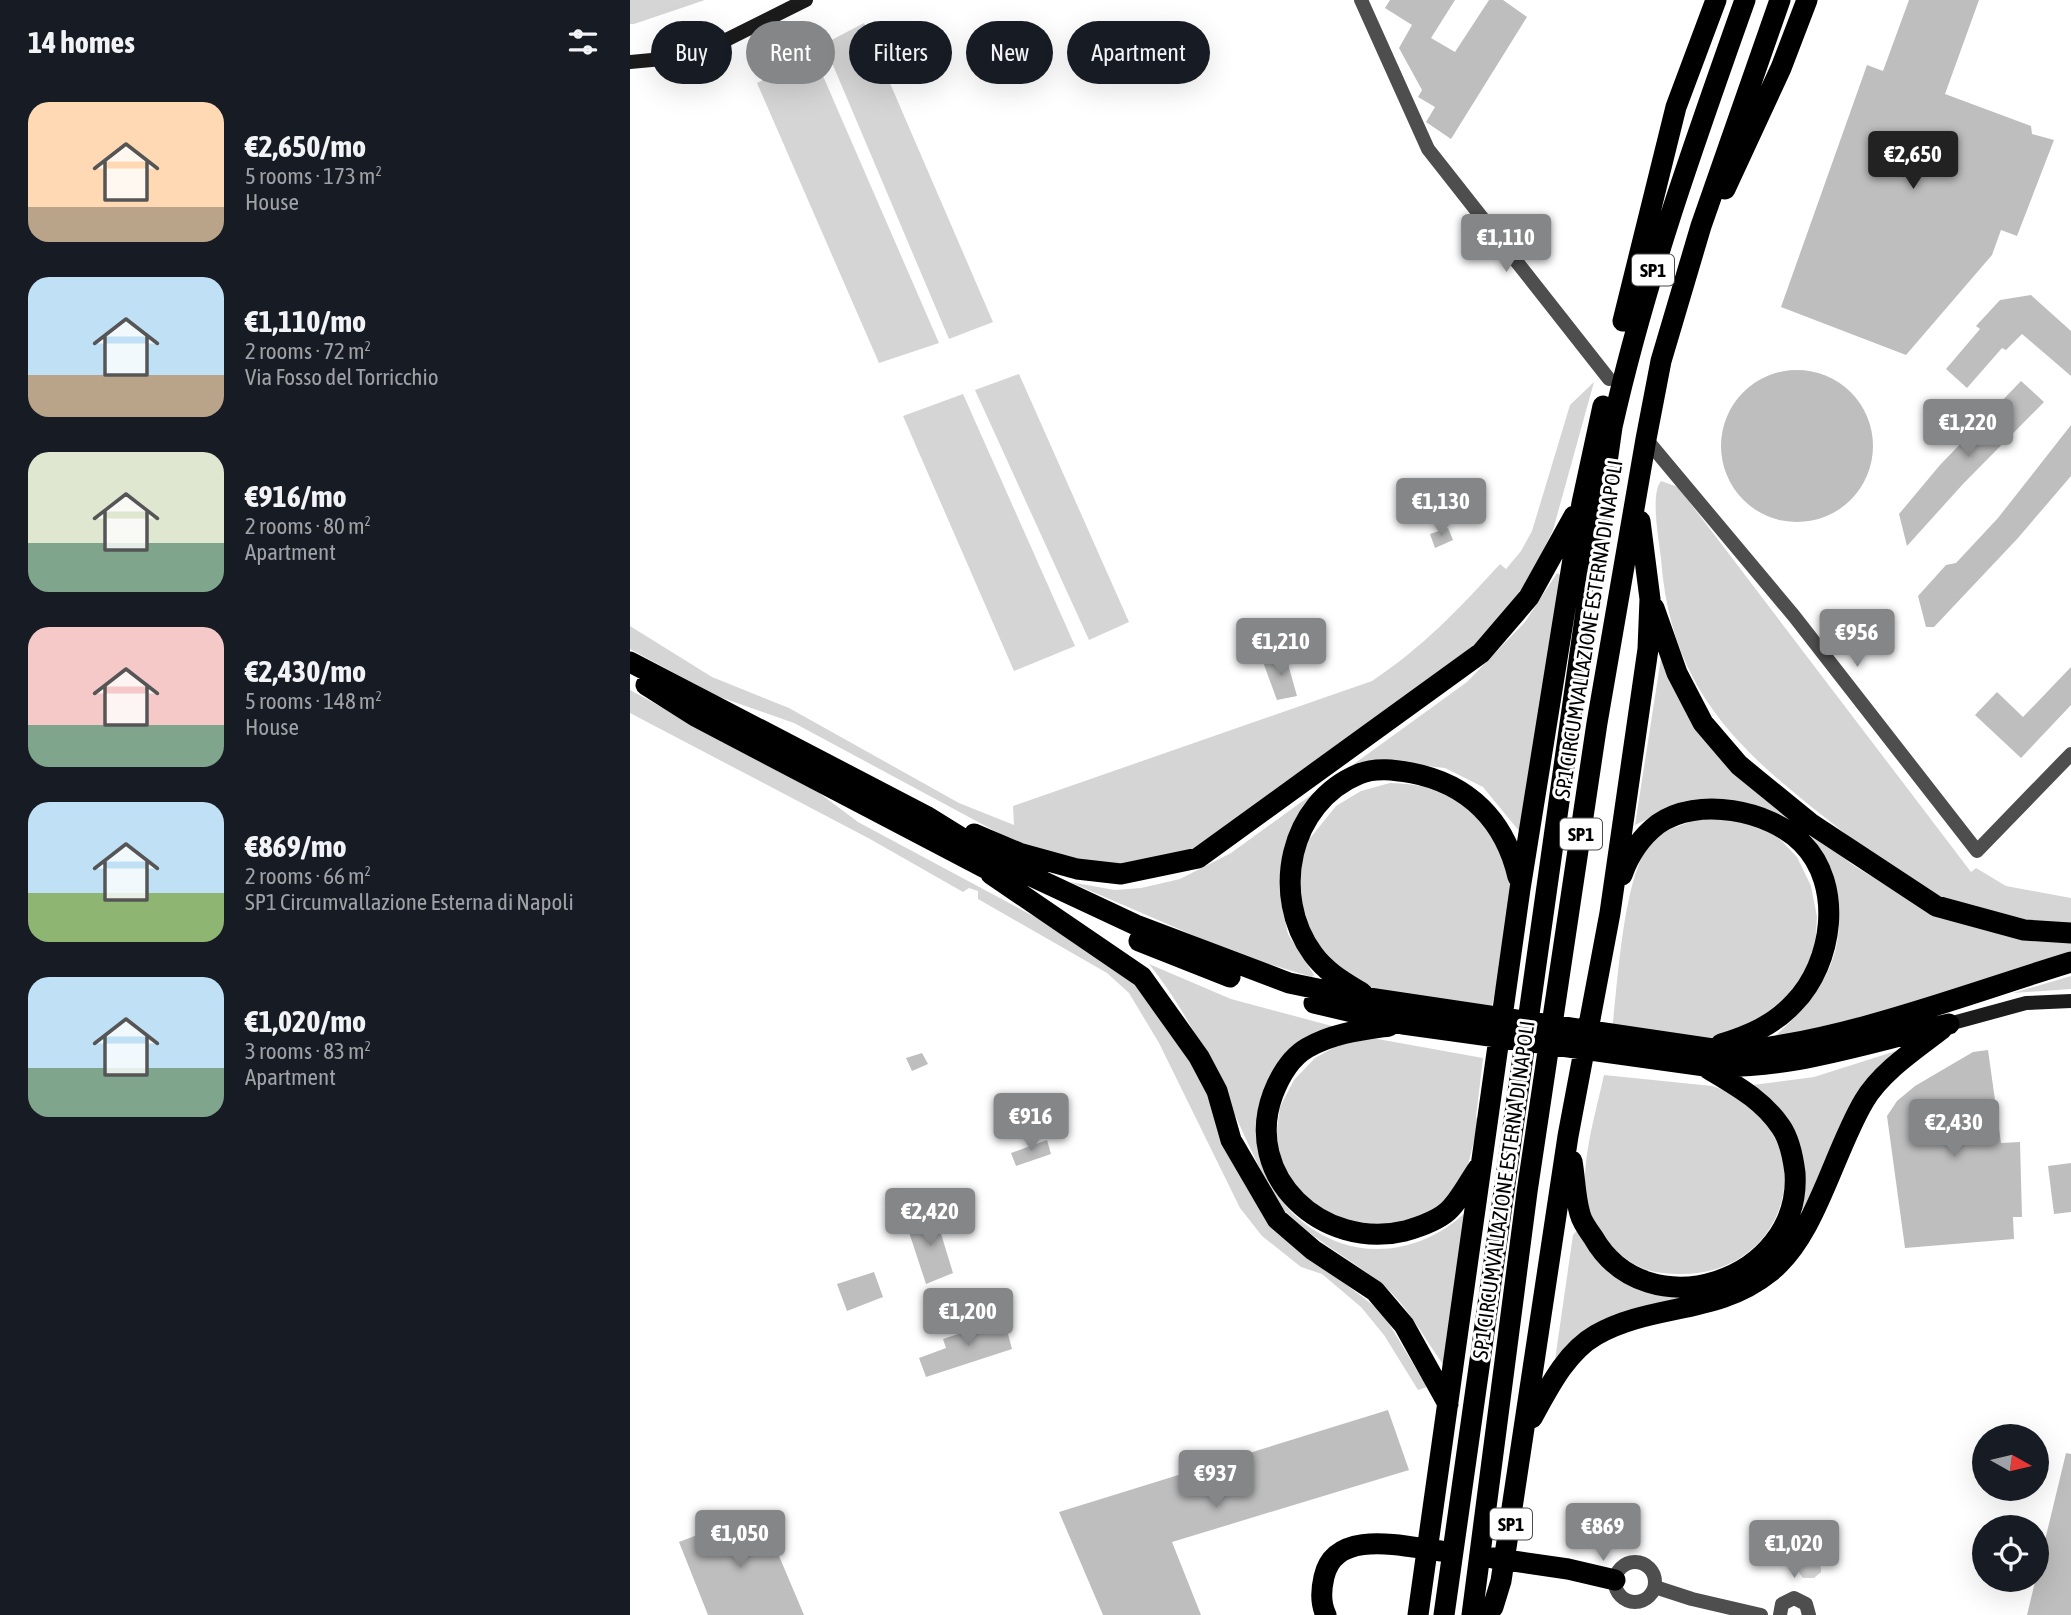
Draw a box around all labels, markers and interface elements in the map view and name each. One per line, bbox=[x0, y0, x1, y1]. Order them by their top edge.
chip: Buy bbox=[651, 21, 732, 84]
chip: Rent bbox=[746, 21, 835, 84]
chip: Filters bbox=[849, 21, 952, 84]
chip: New bbox=[966, 21, 1053, 84]
chip: Apartment bbox=[1067, 21, 1210, 84]
icon: filters bbox=[564, 23, 602, 61]
text: 14 homes bbox=[28, 25, 135, 59]
text: €2,650/mo bbox=[245, 129, 366, 163]
icon: home bbox=[84, 130, 168, 214]
pin: €2,650 bbox=[1856, 132, 1970, 191]
text: €2,650 bbox=[1884, 141, 1942, 167]
text: 5 rooms · 173 m² bbox=[245, 163, 382, 189]
text: House bbox=[245, 189, 299, 215]
pin: €1,110 bbox=[1449, 215, 1563, 274]
text: €1,110 bbox=[1477, 224, 1535, 250]
road number: SP1 bbox=[1632, 254, 1674, 286]
text: €1,110/mo bbox=[245, 304, 366, 338]
icon: home bbox=[84, 305, 168, 389]
text: 2 rooms · 72 m² bbox=[245, 338, 371, 364]
text: Via Fosso del Torricchio bbox=[245, 364, 438, 390]
pin: €1,220 bbox=[1911, 400, 2025, 459]
text: €1,220 bbox=[1939, 409, 1997, 435]
street label: SP1 CIRCUMVALLAZIONE ESTERNA DI NAPOLI bbox=[1549, 458, 1627, 799]
pin: €1,130 bbox=[1384, 478, 1498, 538]
text: €916/mo bbox=[245, 479, 347, 513]
icon: home bbox=[84, 480, 168, 564]
text: €1,130 bbox=[1412, 488, 1470, 514]
text: 2 rooms · 80 m² bbox=[245, 513, 371, 539]
text: Apartment bbox=[245, 539, 336, 565]
pin: €956 bbox=[1816, 610, 1898, 669]
pin: €1,210 bbox=[1224, 618, 1338, 678]
text: €956 bbox=[1836, 619, 1878, 645]
text: €1,210 bbox=[1252, 628, 1310, 654]
text: €2,430/mo bbox=[245, 654, 366, 688]
icon: home bbox=[84, 655, 168, 739]
text: 5 rooms · 148 m² bbox=[245, 688, 382, 714]
text: House bbox=[245, 714, 299, 740]
road number: SP1 bbox=[1560, 818, 1602, 849]
text: €869/mo bbox=[245, 829, 347, 863]
icon: home bbox=[84, 830, 168, 914]
text: 2 rooms · 66 m² bbox=[245, 863, 371, 889]
text: SP1 Circumvallazione Esterna di Napoli bbox=[245, 889, 574, 915]
text: €1,020/mo bbox=[245, 1004, 366, 1038]
icon: home bbox=[84, 1005, 168, 1089]
street label: SP1 CIRCUMVALLAZIONE ESTERNA DI NAPOLI bbox=[1467, 1019, 1539, 1361]
text: 3 rooms · 83 m² bbox=[245, 1038, 371, 1064]
text: Apartment bbox=[245, 1064, 336, 1090]
pin: €916 bbox=[990, 1094, 1072, 1153]
pin: €2,430 bbox=[1897, 1100, 2011, 1159]
text: €916 bbox=[1010, 1103, 1052, 1129]
text: €2,430 bbox=[1925, 1109, 1983, 1135]
pin: €2,420 bbox=[873, 1188, 987, 1248]
text: €2,420 bbox=[901, 1198, 959, 1224]
pin: €1,200 bbox=[911, 1288, 1025, 1348]
text: €1,200 bbox=[939, 1298, 997, 1324]
north arrow bbox=[1972, 1424, 2049, 1502]
map controls bbox=[1972, 1424, 2049, 1592]
pin: €937 bbox=[1175, 1450, 1257, 1510]
text: €937 bbox=[1195, 1460, 1237, 1486]
pin: €869 bbox=[1562, 1504, 1644, 1563]
road number: SP1 bbox=[1490, 1508, 1532, 1540]
pin: €1,050 bbox=[683, 1510, 797, 1570]
text: €869 bbox=[1582, 1513, 1624, 1539]
button: locate bbox=[1972, 1515, 2049, 1592]
text: €1,050 bbox=[711, 1520, 769, 1546]
pin: €1,020 bbox=[1737, 1520, 1851, 1580]
text: €1,020 bbox=[1765, 1530, 1823, 1556]

